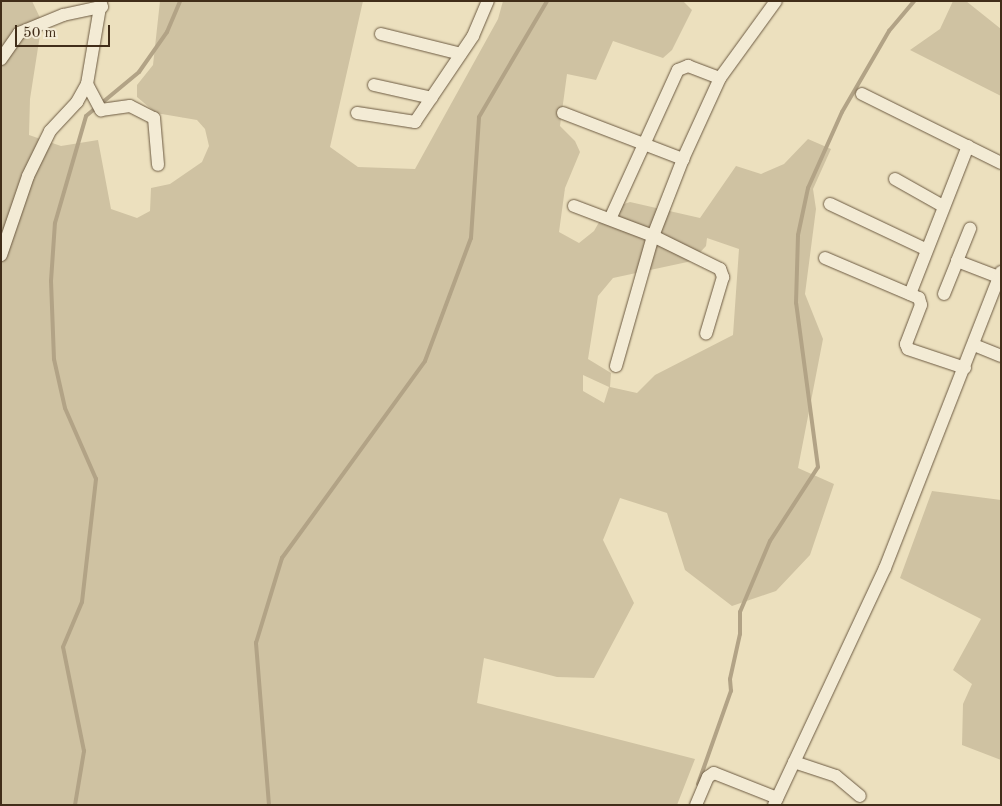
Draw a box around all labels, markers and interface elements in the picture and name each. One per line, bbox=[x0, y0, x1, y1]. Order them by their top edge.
scale bar bbox=[18, 15, 112, 47]
text: 50 m bbox=[23, 26, 57, 41]

